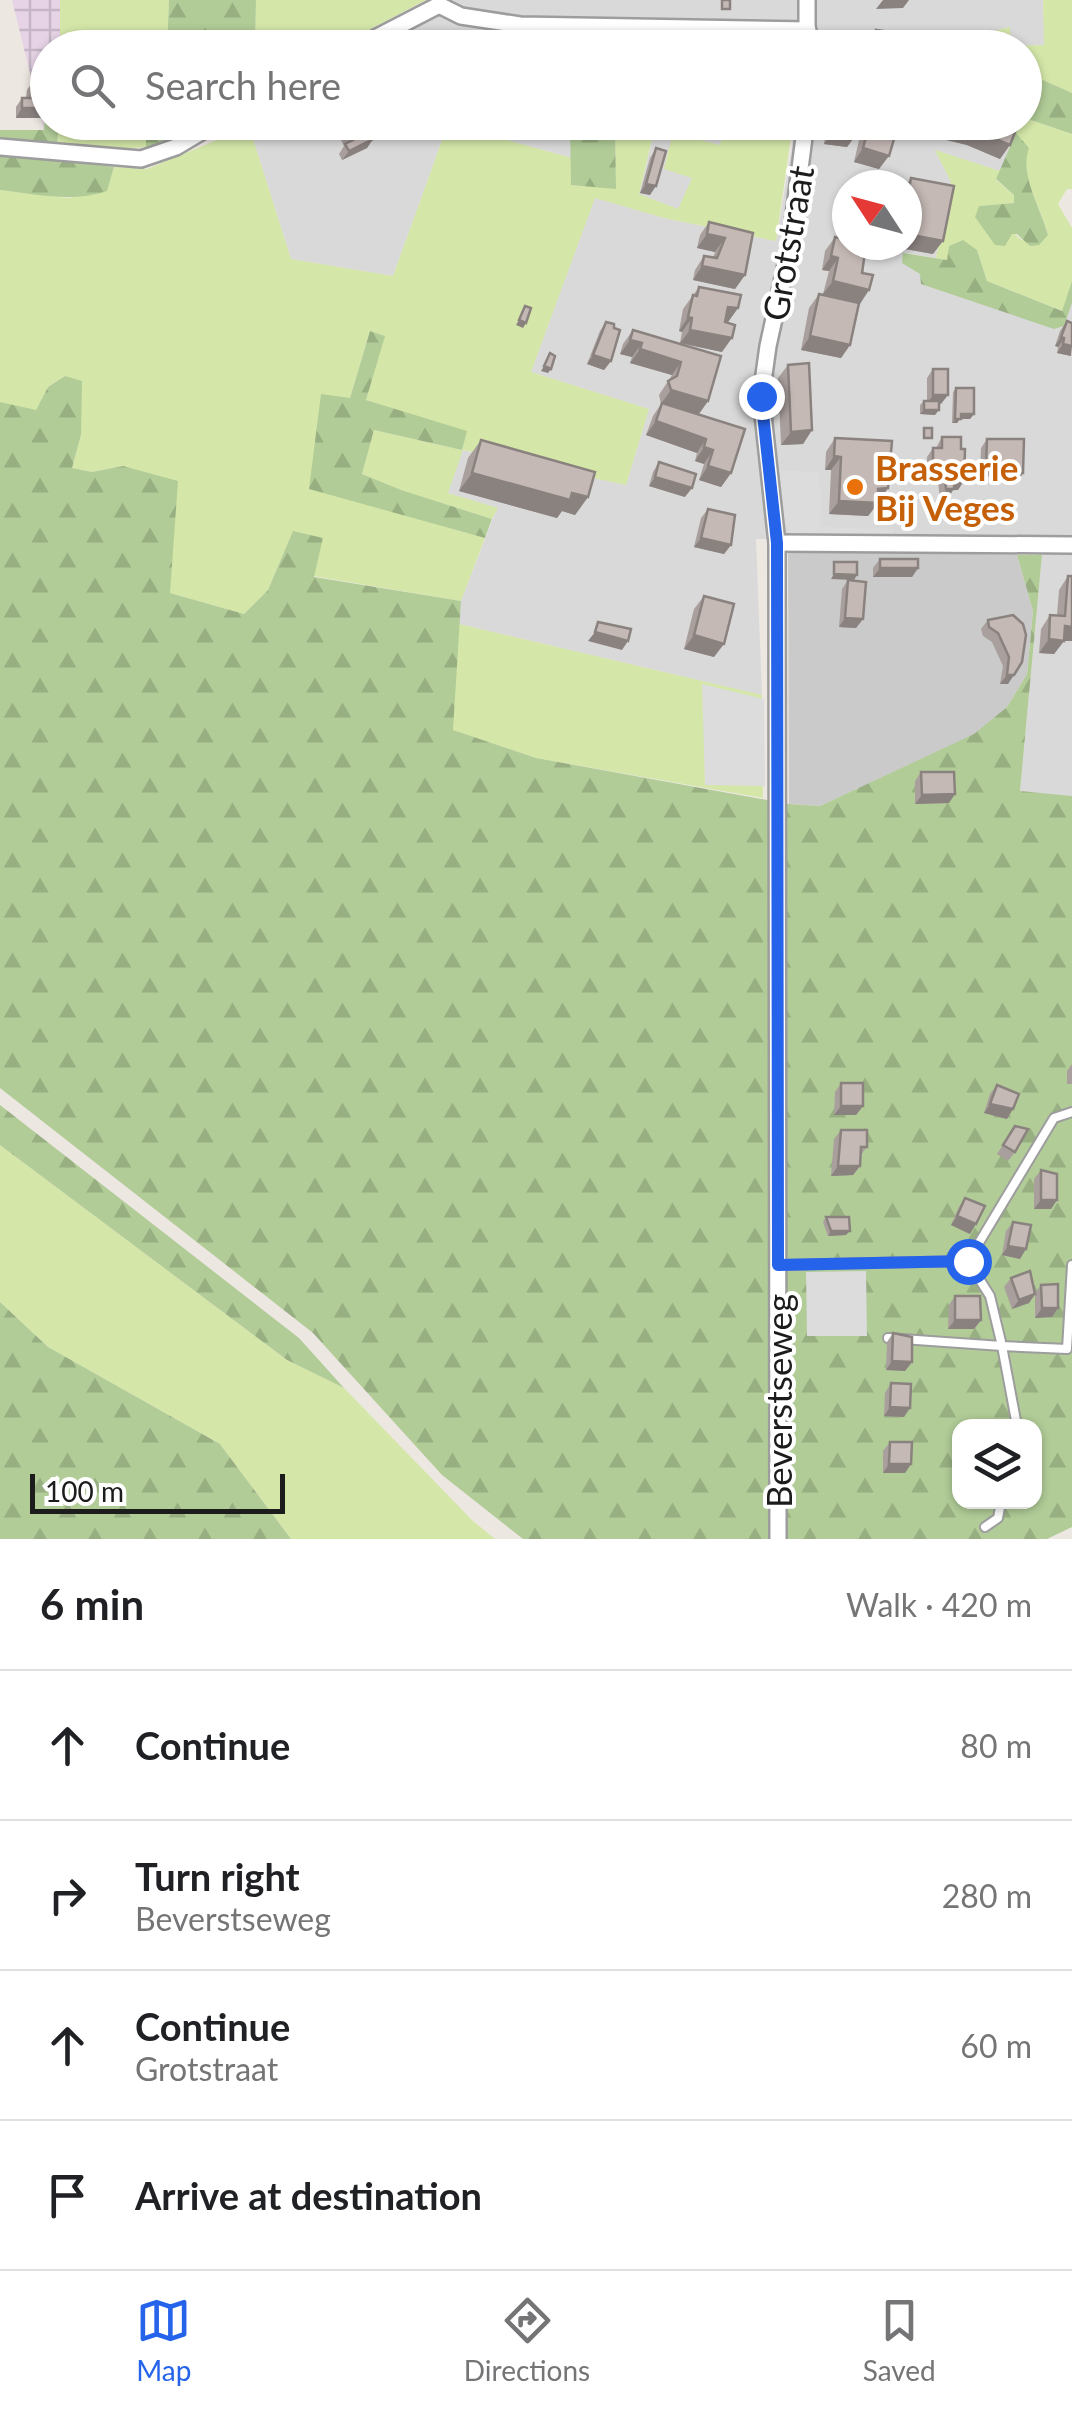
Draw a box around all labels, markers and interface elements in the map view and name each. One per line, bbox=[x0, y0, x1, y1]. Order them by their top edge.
search box bbox=[30, 30, 1042, 140]
icon: search bbox=[65, 58, 120, 113]
text: Search here bbox=[145, 62, 341, 108]
street label: Grotstraat bbox=[753, 162, 821, 324]
north arrow bbox=[832, 170, 922, 260]
route end bbox=[739, 374, 785, 420]
place label: Brasserie Bij Veges bbox=[875, 446, 1018, 528]
marker: Brasserie Bij Veges bbox=[844, 476, 866, 498]
route start bbox=[946, 1239, 992, 1285]
street label: Beverstseweg bbox=[757, 1294, 799, 1508]
map controls bbox=[952, 1419, 1042, 1509]
button: layers bbox=[952, 1419, 1042, 1509]
scale bar bbox=[30, 1469, 285, 1514]
text: 100 m bbox=[45, 1474, 124, 1508]
text: 6 min bbox=[40, 1579, 144, 1629]
text: Walk · 420 m bbox=[846, 1585, 1032, 1624]
icon: ahead bbox=[40, 1718, 95, 1773]
text: Continue bbox=[135, 1722, 290, 1768]
text: 80 m bbox=[960, 1726, 1032, 1765]
text: Turn right bbox=[135, 1853, 300, 1899]
icon: right bbox=[40, 1868, 95, 1923]
text: 280 m bbox=[942, 1876, 1032, 1915]
text: Beverstseweg bbox=[135, 1899, 331, 1938]
text: Continue bbox=[135, 2003, 290, 2049]
icon: ahead bbox=[40, 2018, 95, 2073]
text: 60 m bbox=[960, 2026, 1032, 2065]
text: Grotstraat bbox=[135, 2049, 278, 2088]
icon: arrive bbox=[40, 2168, 95, 2223]
text: Arrive at destination bbox=[135, 2172, 482, 2218]
tab: Map bbox=[136, 2293, 191, 2387]
tab: Directions bbox=[464, 2293, 590, 2387]
tab: Saved bbox=[863, 2293, 936, 2387]

